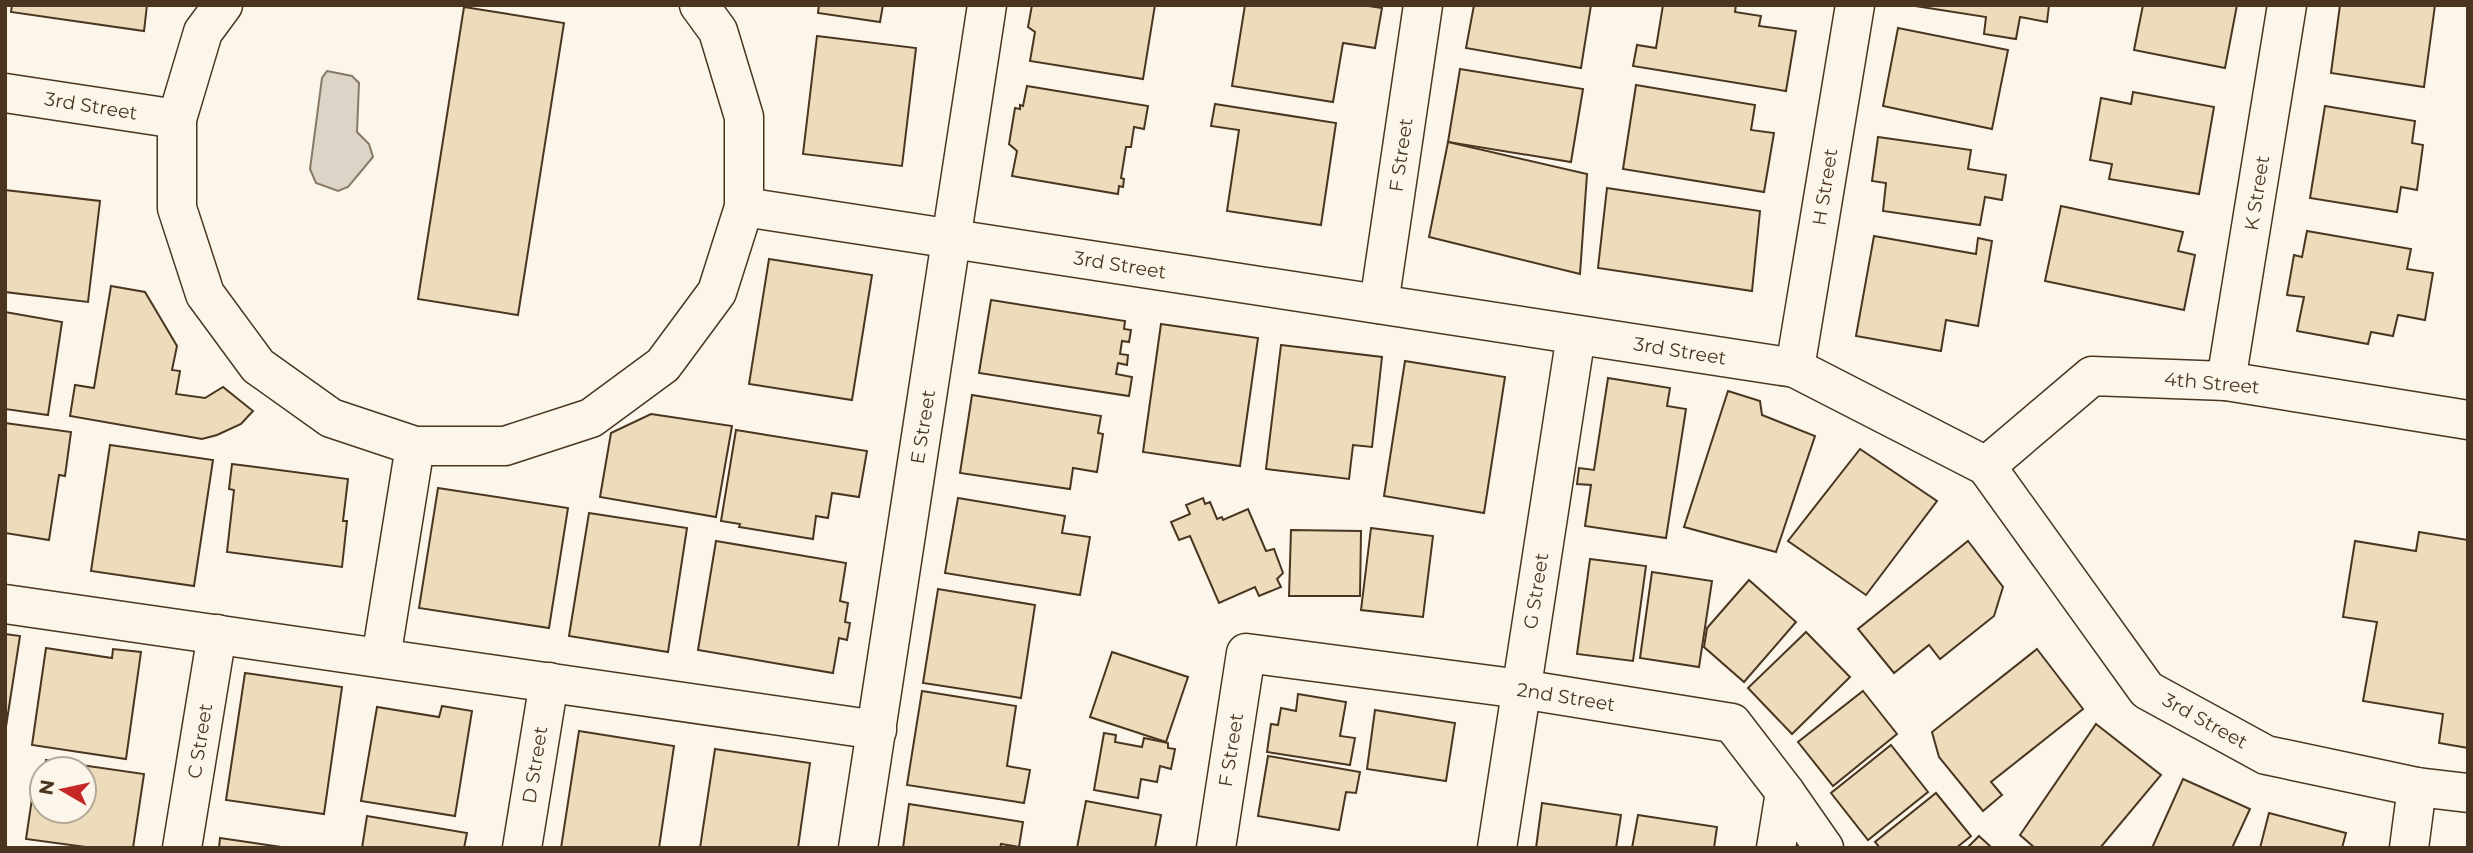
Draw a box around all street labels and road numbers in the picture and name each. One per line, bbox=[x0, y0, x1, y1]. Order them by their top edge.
street label: 3rd Street bbox=[43, 87, 139, 125]
street label: F Street bbox=[1384, 116, 1418, 193]
street label: H Street bbox=[1808, 146, 1842, 227]
street label: K Street bbox=[2240, 153, 2274, 232]
street label: 3rd Street bbox=[1072, 246, 1168, 284]
street label: 3rd Street bbox=[1632, 332, 1728, 370]
street label: 4th Street bbox=[2163, 367, 2261, 399]
street label: E Street bbox=[906, 388, 940, 466]
street label: G Street bbox=[1519, 551, 1553, 631]
street label: 2nd Street bbox=[1515, 678, 1617, 716]
street label: 3rd Street bbox=[2159, 688, 2252, 754]
street label: C Street bbox=[183, 701, 217, 780]
street label: F Street bbox=[1214, 711, 1248, 789]
street label: D Street bbox=[518, 724, 553, 805]

